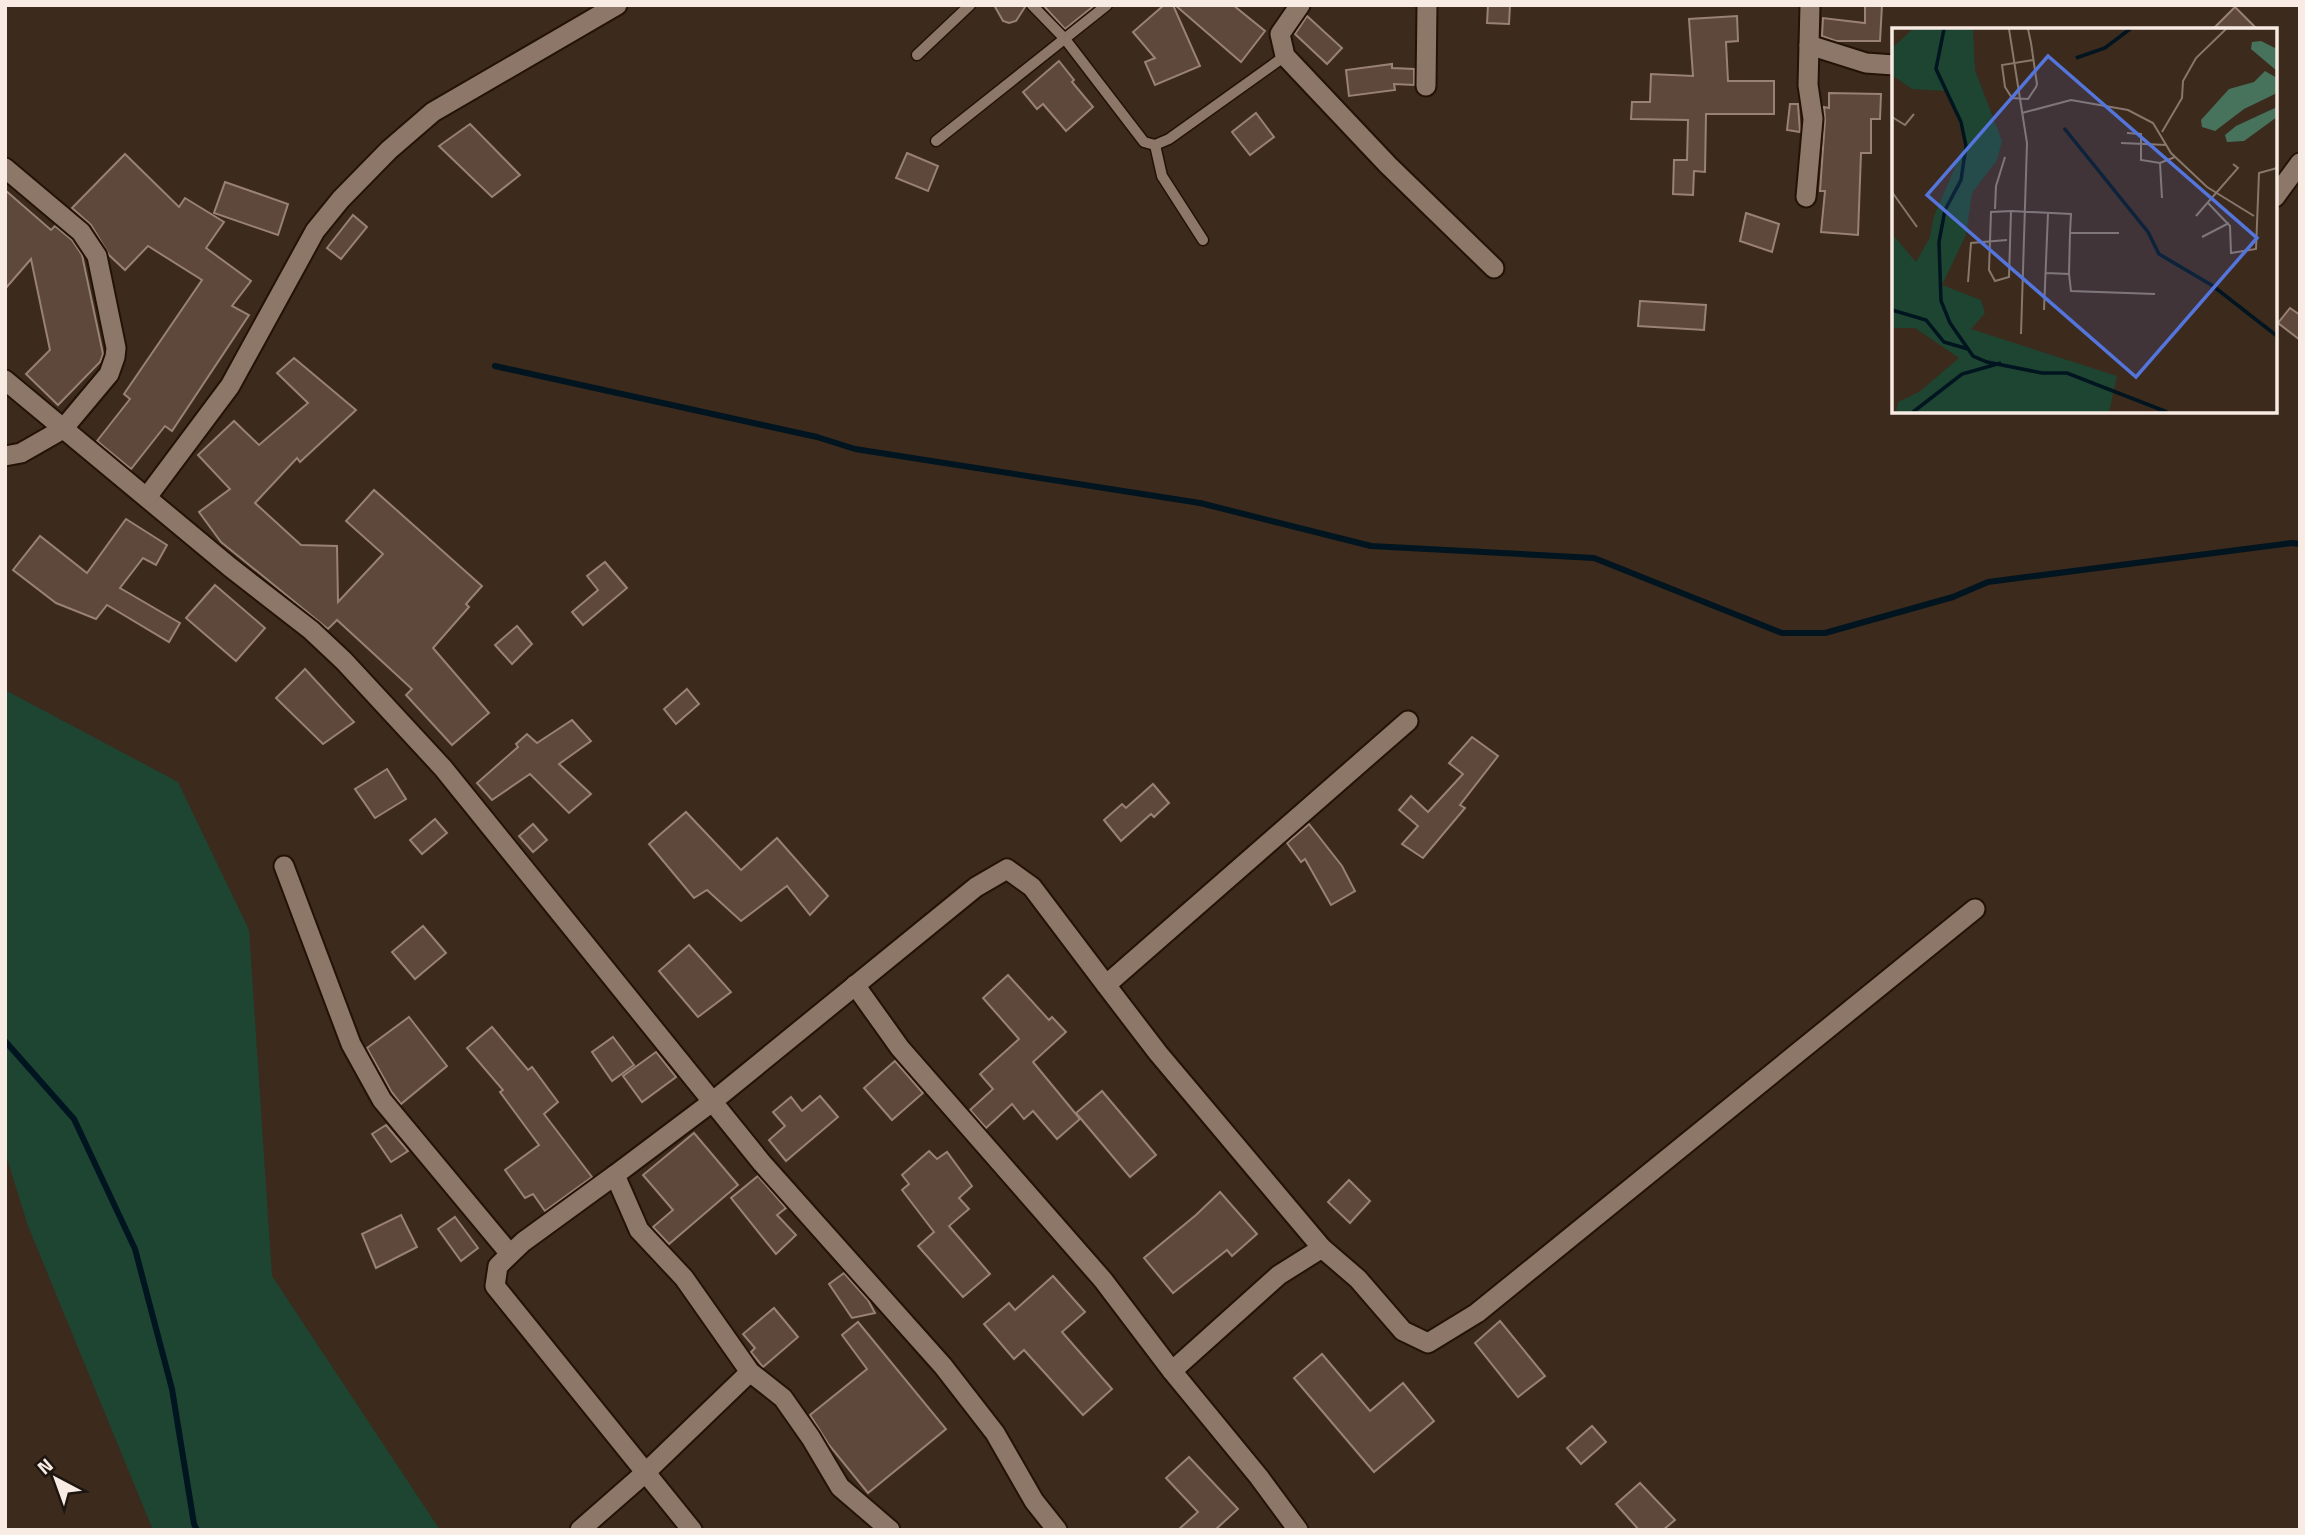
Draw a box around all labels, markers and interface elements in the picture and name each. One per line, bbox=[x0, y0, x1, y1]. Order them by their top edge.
inset map bbox=[1892, 28, 2277, 413]
north arrow bbox=[21, 1444, 91, 1514]
text: N bbox=[30, 1451, 59, 1481]

